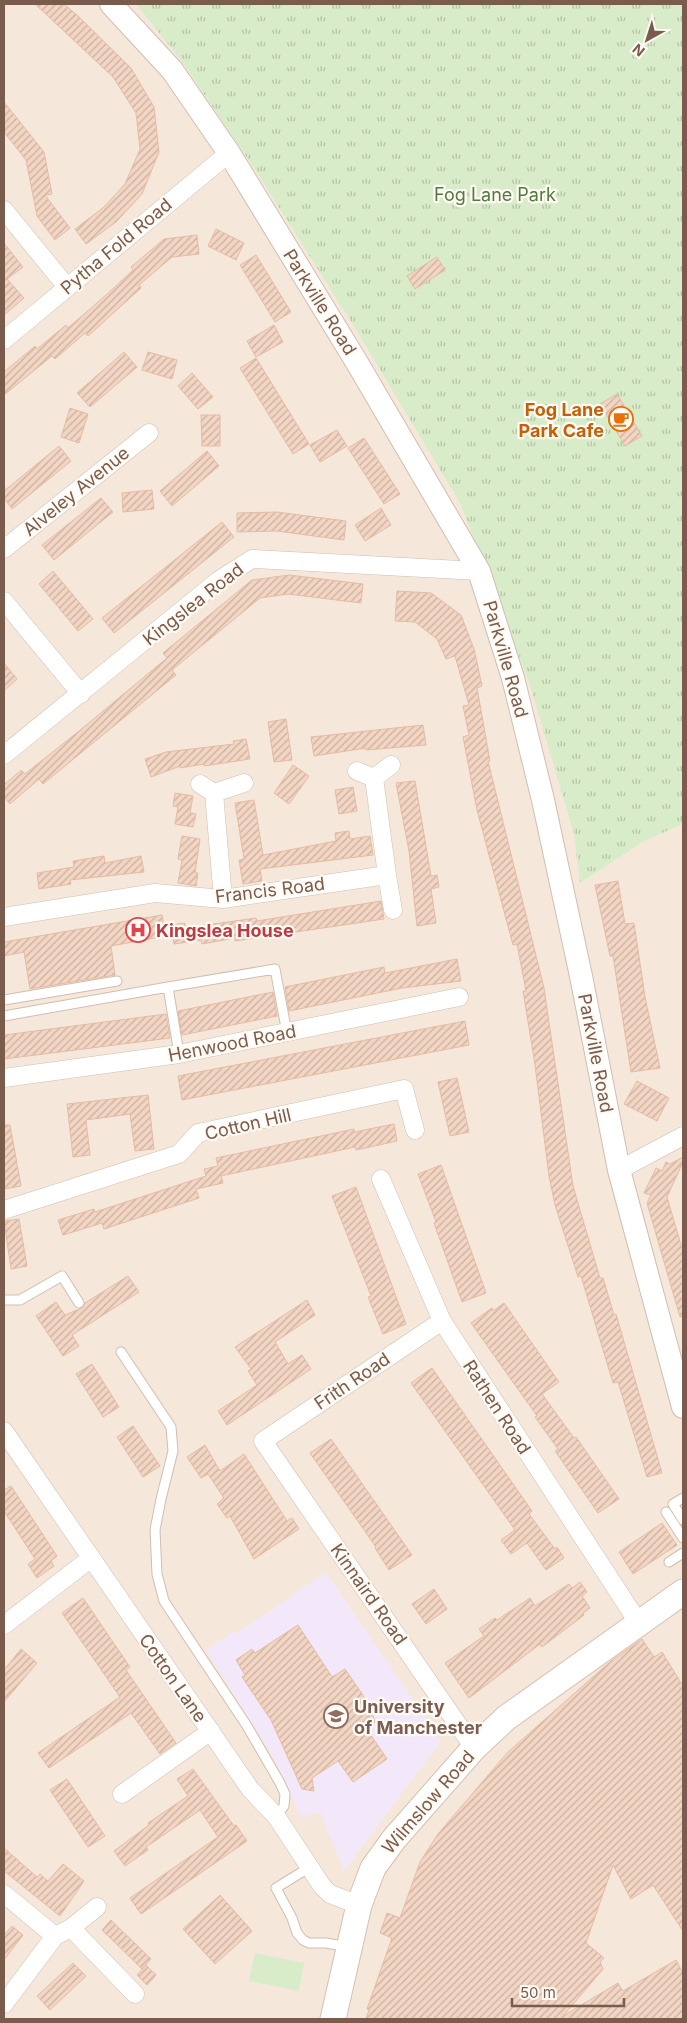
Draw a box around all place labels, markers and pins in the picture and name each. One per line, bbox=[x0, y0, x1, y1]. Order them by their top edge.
place label: Fog Lane Park Cafe bbox=[519, 399, 604, 441]
cafe icon: Fog Lane Park Cafe bbox=[608, 406, 634, 432]
hospital icon: Kingslea House bbox=[125, 917, 151, 943]
place label: Kingslea House bbox=[156, 920, 294, 941]
place label: University of Manchester bbox=[354, 1696, 482, 1738]
school or university icon: University of Manchester bbox=[323, 1703, 349, 1729]

